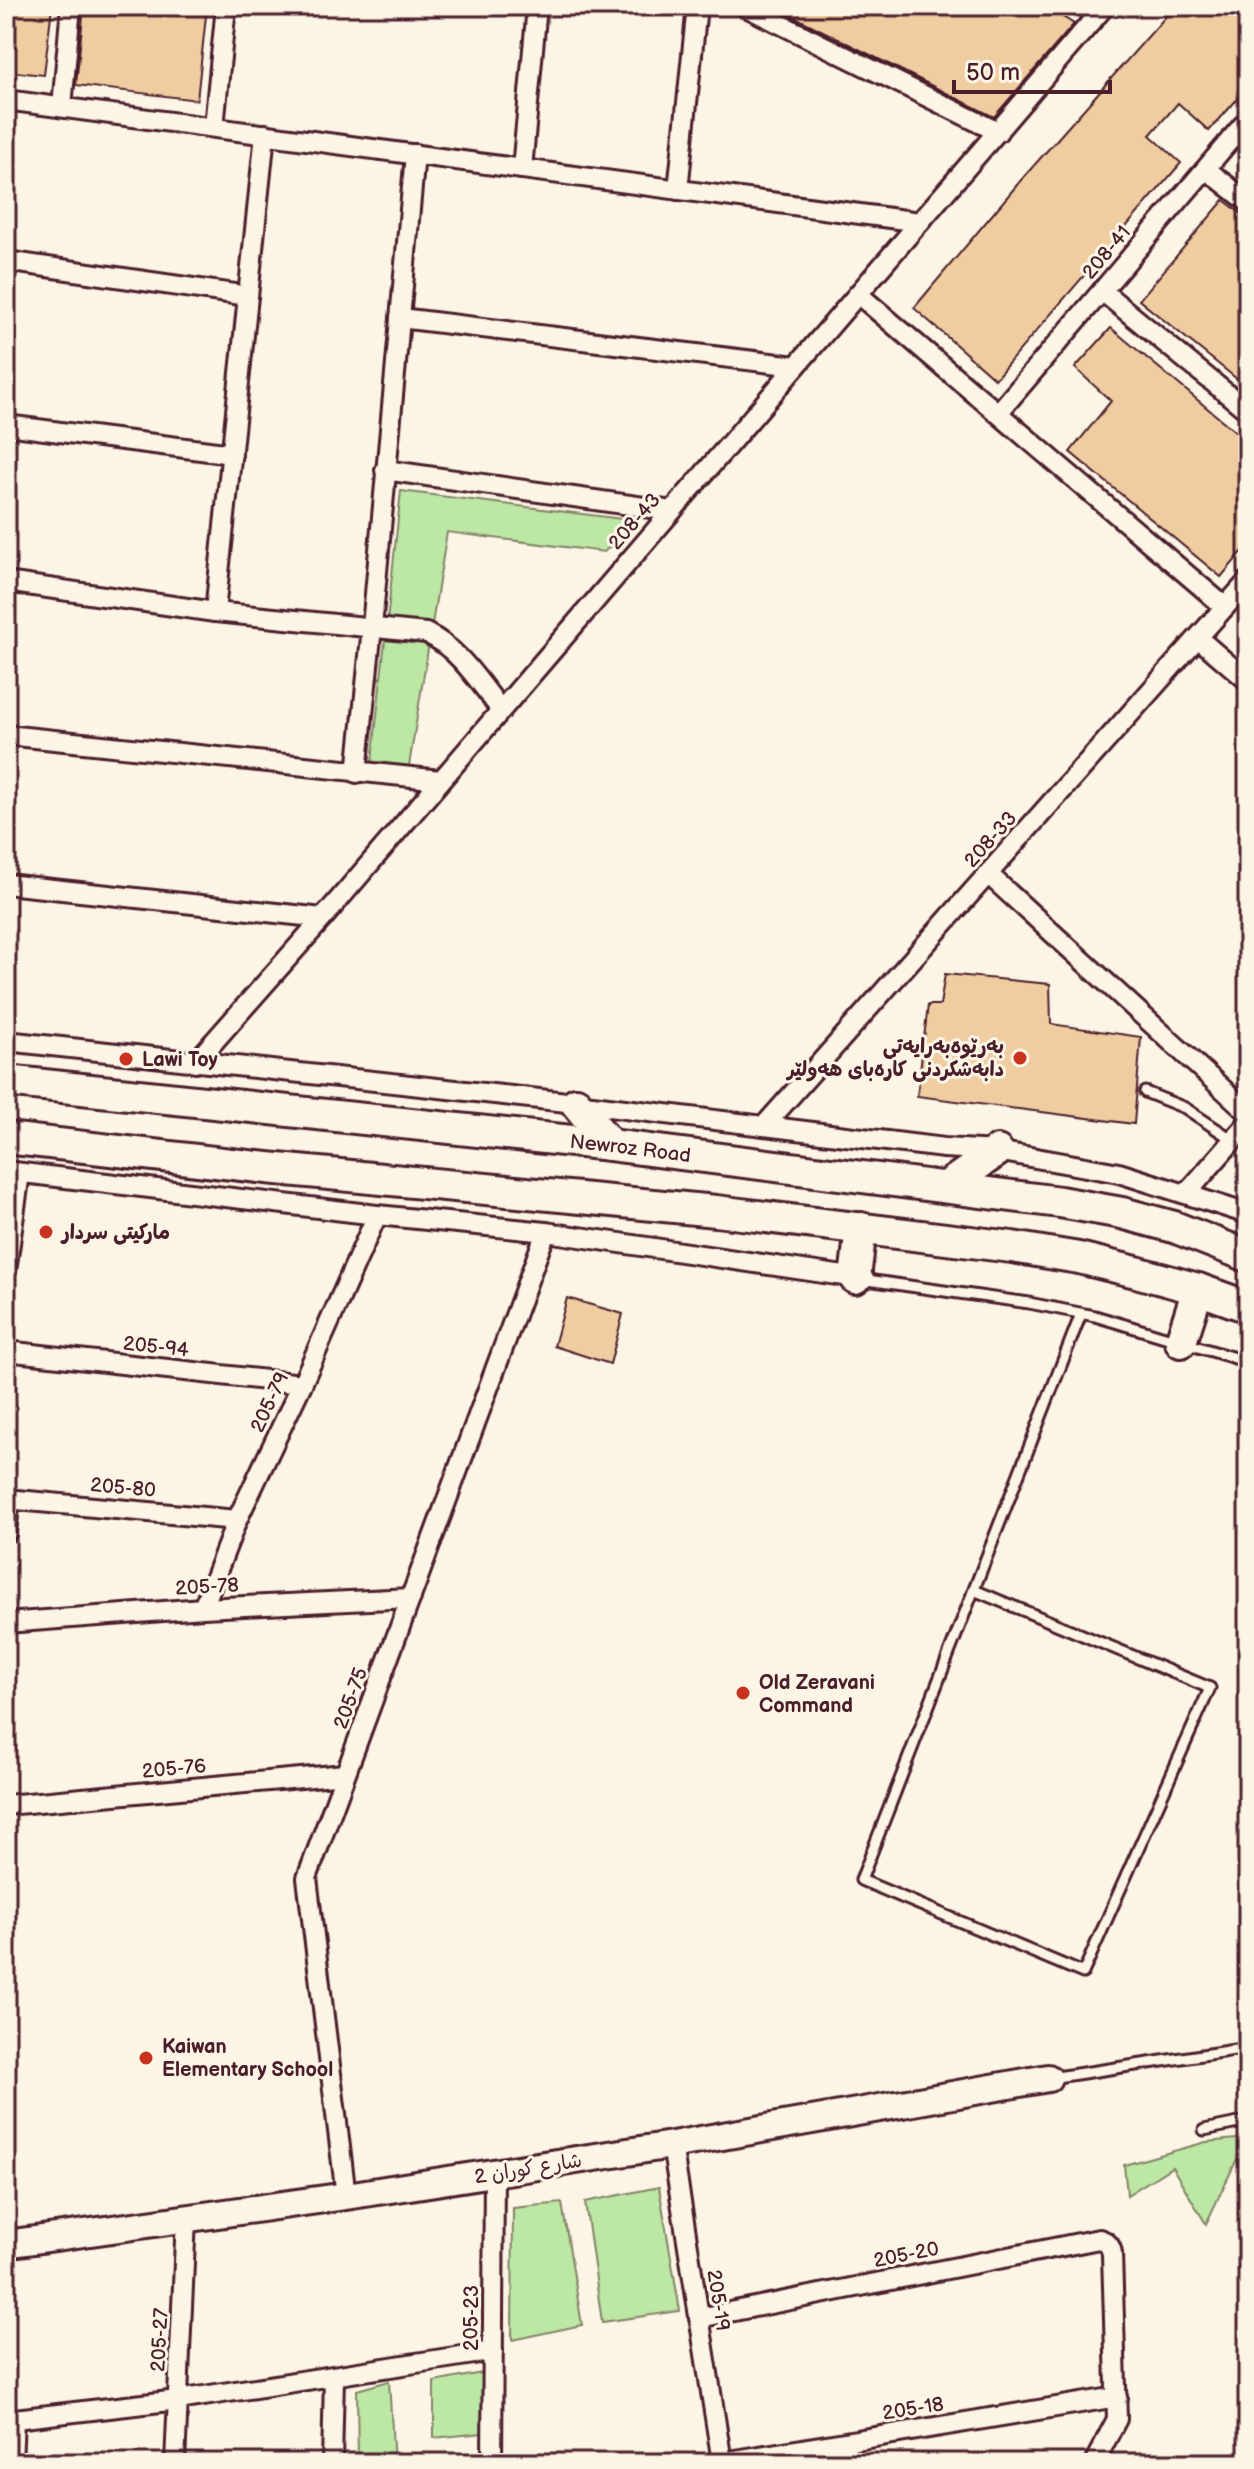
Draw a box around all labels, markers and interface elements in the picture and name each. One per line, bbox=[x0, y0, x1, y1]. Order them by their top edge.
scale bar bbox=[954, 44, 1110, 94]
text: 50 m bbox=[966, 58, 1020, 87]
street label: 208-41 bbox=[1077, 221, 1136, 284]
street label: 208-43 bbox=[604, 488, 666, 555]
street label: 208-33 bbox=[959, 807, 1022, 873]
place label: بەرێوەبەرایەتی دابەشکردنی کارەبای هەولێر bbox=[785, 1035, 1004, 1082]
place label: Lawi Toy bbox=[142, 1048, 219, 1072]
marker: بەرێوەبەرایەتی دابەشکردنی کارەبای هەولێر bbox=[1011, 1049, 1029, 1067]
marker: Lawi Toy bbox=[117, 1050, 135, 1068]
street label: Newroz Road bbox=[569, 1130, 692, 1168]
place label: ماركيتى سردار bbox=[60, 1221, 170, 1245]
marker: ماركيتى سردار bbox=[37, 1223, 55, 1241]
street label: 205-94 bbox=[122, 1332, 190, 1362]
street label: 205-79 bbox=[246, 1368, 294, 1436]
street label: 205-80 bbox=[89, 1473, 157, 1503]
street label: 205-78 bbox=[175, 1573, 240, 1601]
street label: 205-75 bbox=[329, 1664, 373, 1732]
place label: Old Zeravani Command bbox=[759, 1671, 875, 1718]
marker: Old Zeravani Command bbox=[734, 1684, 752, 1702]
street label: 205-76 bbox=[141, 1754, 207, 1784]
place label: Kaiwan Elementary School bbox=[162, 2035, 333, 2082]
marker: Kaiwan Elementary School bbox=[137, 2049, 155, 2067]
street label: شارع كوران 2 bbox=[473, 2149, 584, 2190]
street label: 205-20 bbox=[872, 2237, 941, 2273]
street label: 205-19 bbox=[701, 2268, 735, 2332]
street label: 205-23 bbox=[460, 2285, 484, 2351]
street label: 205-27 bbox=[146, 2307, 174, 2373]
street label: 205-18 bbox=[881, 2392, 946, 2426]

